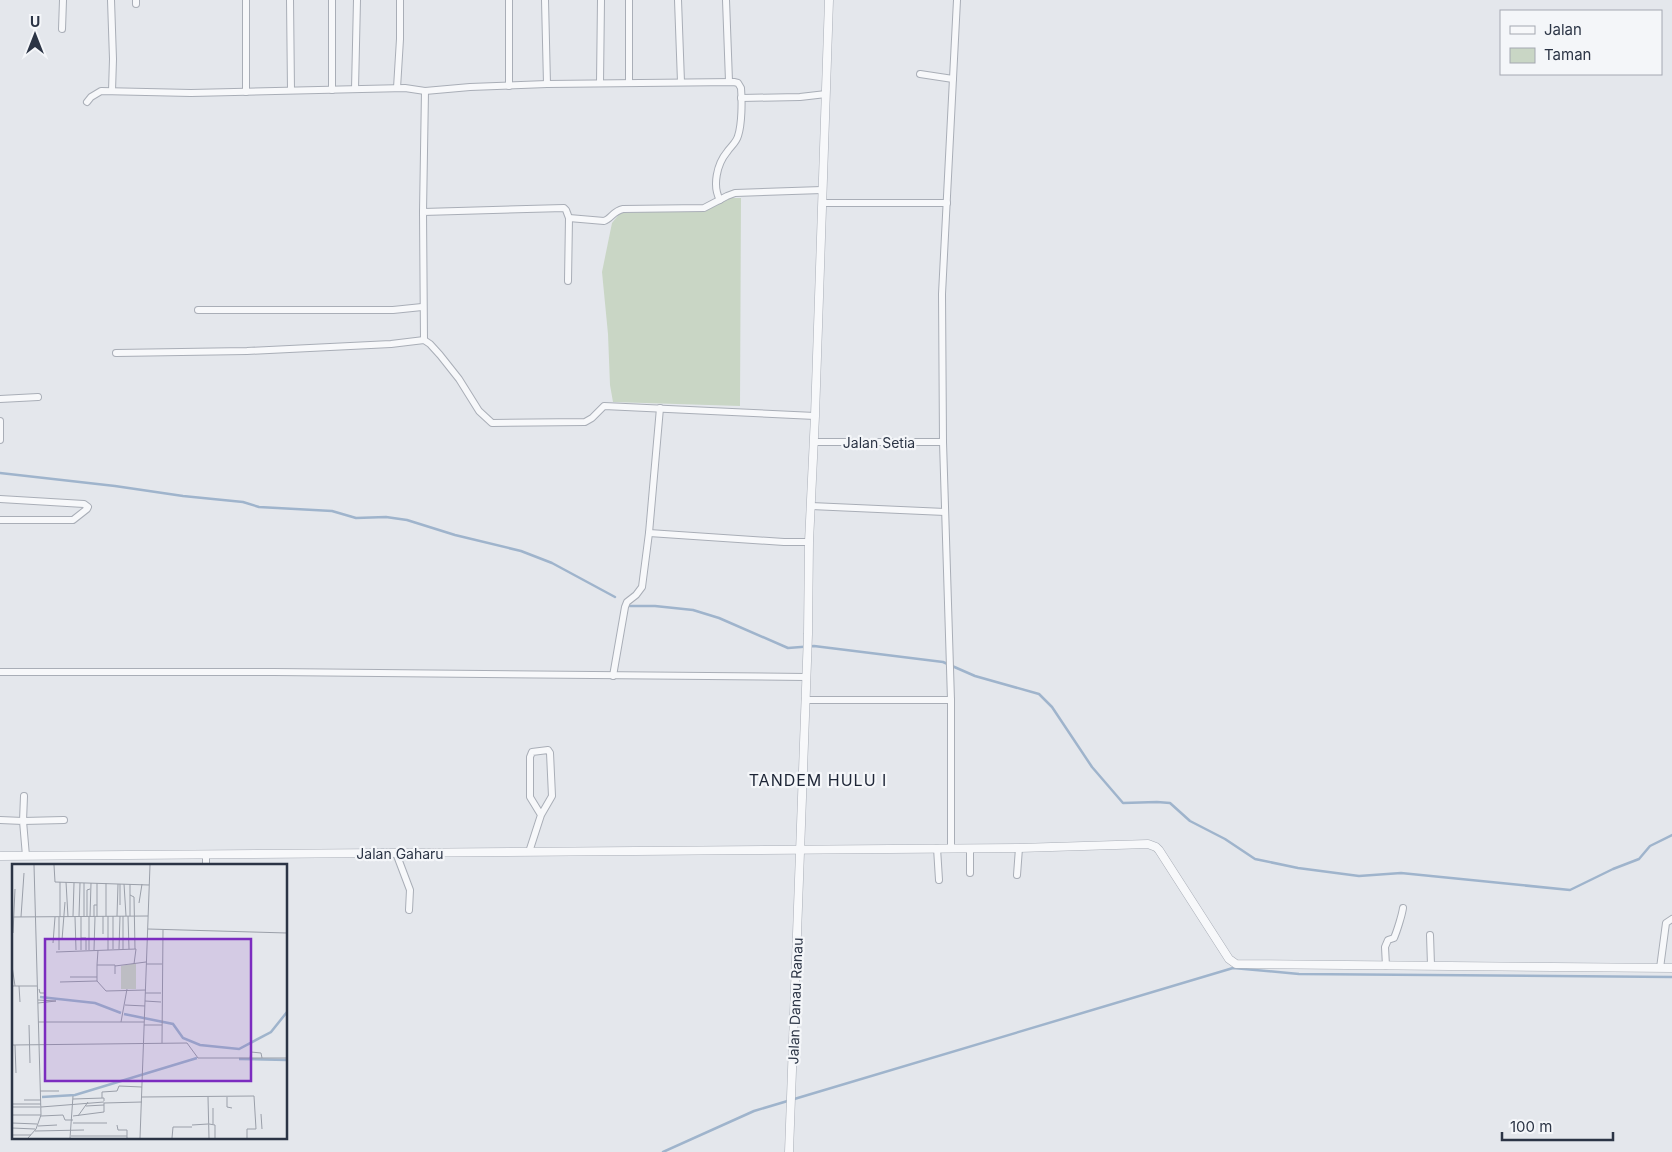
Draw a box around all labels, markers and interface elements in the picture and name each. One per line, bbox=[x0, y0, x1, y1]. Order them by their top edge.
north arrow bbox=[10, 10, 60, 60]
legend bbox=[1500, 10, 1662, 75]
text: U bbox=[30, 13, 40, 30]
text: Jalan bbox=[1544, 20, 1582, 39]
text: Taman bbox=[1544, 45, 1591, 64]
street label: Jalan Setia bbox=[843, 434, 915, 451]
district label: TANDEM HULU I bbox=[749, 770, 887, 790]
street label: Jalan Gaharu bbox=[356, 845, 444, 862]
inset map bbox=[12, 864, 288, 1140]
street label: Jalan Danau Ranau bbox=[784, 937, 806, 1065]
scale bar bbox=[1502, 1110, 1613, 1142]
text: 100 m bbox=[1510, 1117, 1552, 1136]

